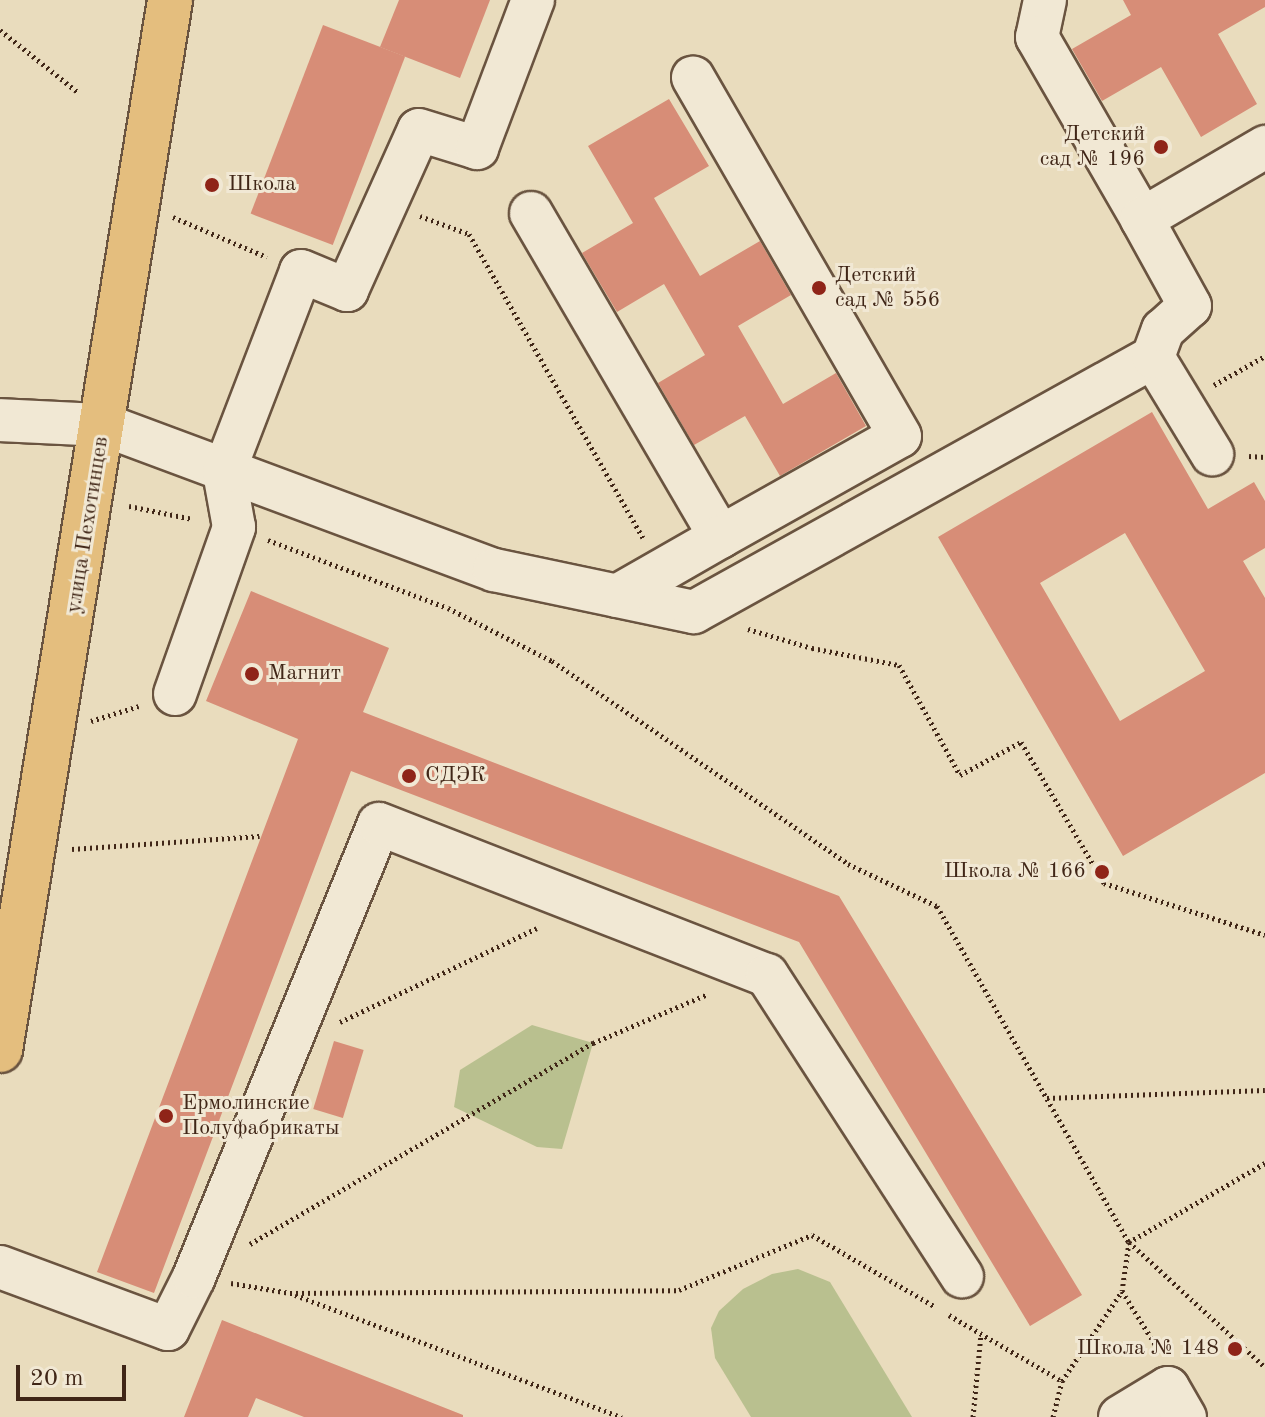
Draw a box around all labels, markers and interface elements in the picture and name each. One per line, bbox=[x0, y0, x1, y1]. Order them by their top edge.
place label: Детский сад № 196 bbox=[1040, 121, 1145, 172]
marker: Детский сад № 196 bbox=[1152, 138, 1170, 156]
place label: Школа bbox=[228, 172, 296, 198]
marker: Школа bbox=[203, 176, 221, 194]
place label: Детский сад № 556 bbox=[835, 262, 940, 314]
marker: Детский сад № 556 bbox=[810, 279, 828, 297]
street label: улица Пехотинцев bbox=[61, 435, 115, 615]
place label: Магнит bbox=[268, 661, 341, 687]
marker: Магнит bbox=[243, 665, 261, 683]
place label: СДЭК bbox=[425, 763, 486, 789]
marker: СДЭК bbox=[400, 767, 418, 785]
place label: Школа № 166 bbox=[944, 859, 1086, 885]
marker: Школа № 166 bbox=[1093, 863, 1111, 881]
place label: Ермолинские Полуфабрикаты bbox=[182, 1090, 339, 1142]
marker: Ермолинские Полуфабрикаты bbox=[157, 1107, 175, 1125]
place label: Школа № 148 bbox=[1077, 1336, 1219, 1362]
marker: Школа № 148 bbox=[1226, 1340, 1244, 1358]
scale bar bbox=[20, 1349, 130, 1399]
text: 20 m bbox=[30, 1367, 84, 1391]

